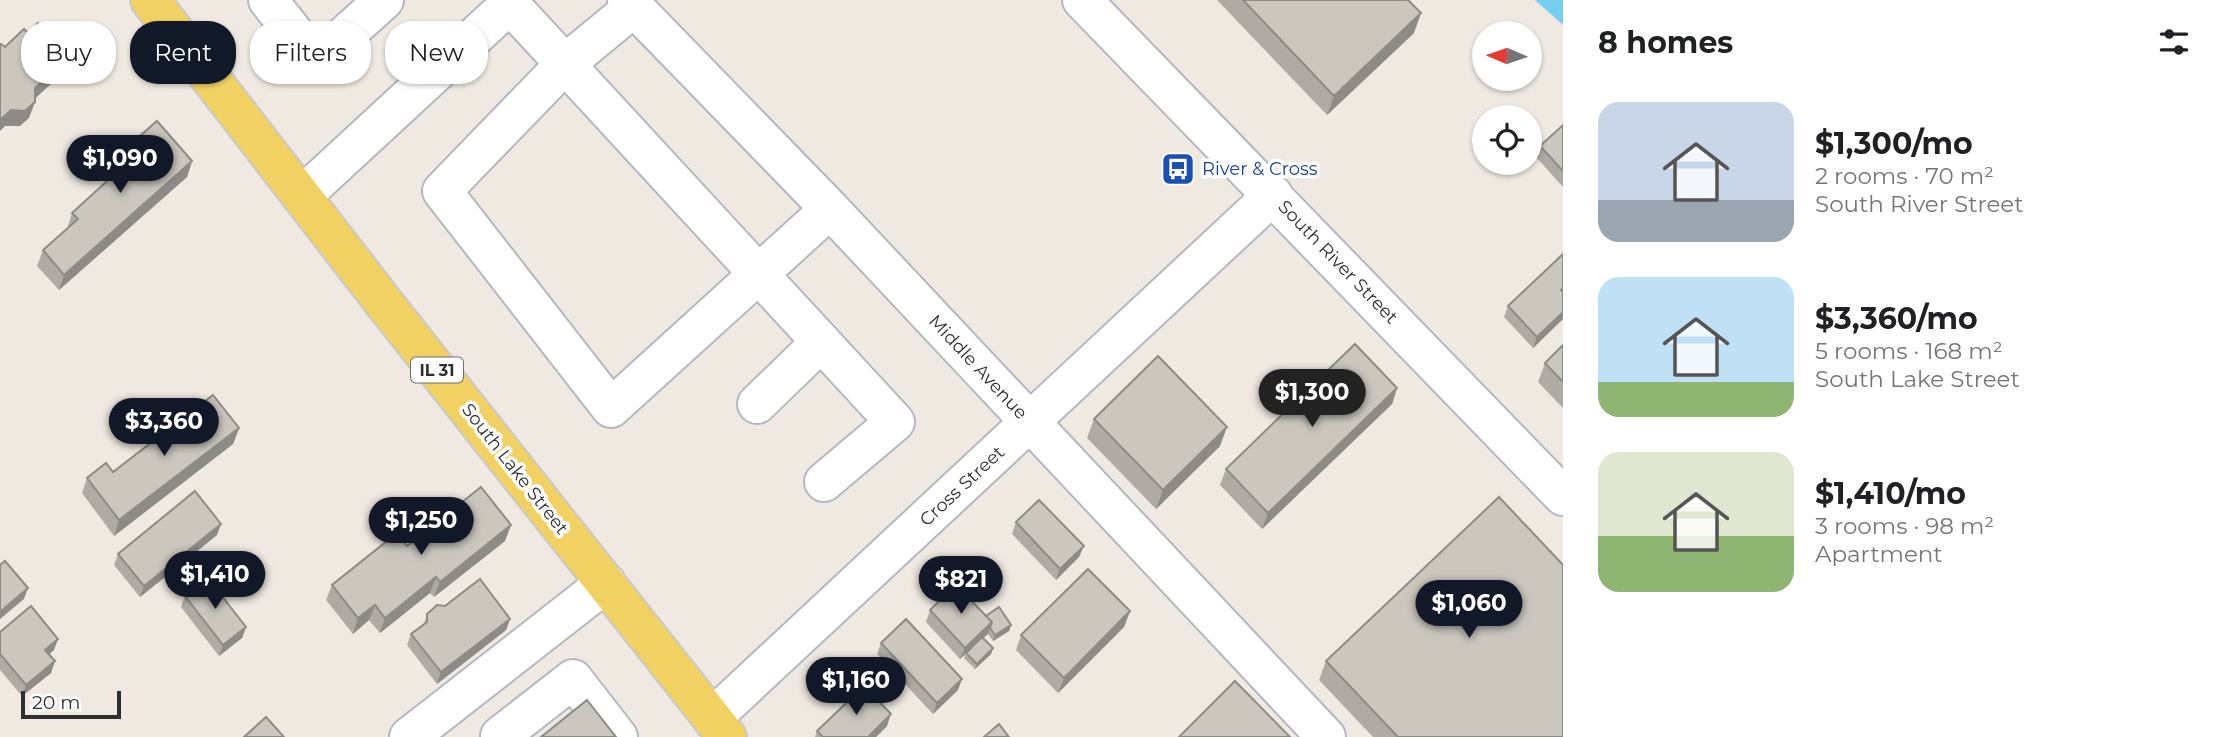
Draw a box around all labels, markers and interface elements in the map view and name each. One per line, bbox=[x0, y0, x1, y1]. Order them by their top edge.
chip: Buy bbox=[21, 21, 116, 84]
chip: Rent bbox=[130, 21, 236, 84]
chip: Filters bbox=[250, 21, 371, 84]
chip: New bbox=[385, 21, 488, 84]
north arrow bbox=[1472, 21, 1542, 91]
map controls bbox=[1472, 21, 1542, 175]
icon: filters bbox=[2155, 23, 2193, 61]
text: 8 homes bbox=[1598, 24, 1733, 61]
button: locate bbox=[1472, 105, 1542, 175]
text: $1,300/mo bbox=[1815, 125, 1973, 162]
icon: home bbox=[1654, 130, 1738, 214]
pin: $1,090 bbox=[63, 136, 177, 195]
text: $1,090 bbox=[82, 144, 158, 172]
bus stop icon: River & Cross bbox=[1159, 150, 1197, 188]
place label: River & Cross bbox=[1202, 158, 1318, 180]
text: 2 rooms · 70 m² bbox=[1815, 162, 1994, 190]
text: South River Street bbox=[1815, 190, 2024, 218]
street label: South River Street bbox=[1273, 196, 1403, 328]
text: $3,360/mo bbox=[1815, 300, 1978, 337]
icon: home bbox=[1654, 305, 1738, 389]
street label: Middle Avenue bbox=[924, 310, 1032, 424]
text: 5 rooms · 168 m² bbox=[1815, 337, 2003, 365]
road number: IL 31 bbox=[411, 358, 463, 382]
text: South Lake Street bbox=[1815, 365, 2020, 393]
pin: $1,300 bbox=[1255, 370, 1369, 429]
text: $1,300 bbox=[1275, 378, 1349, 406]
pin: $3,360 bbox=[107, 398, 221, 458]
street label: South Lake Street bbox=[457, 399, 573, 539]
text: $3,360 bbox=[125, 407, 203, 435]
street label: Cross Street bbox=[915, 441, 1009, 531]
text: $1,410/mo bbox=[1815, 475, 1966, 512]
icon: home bbox=[1654, 480, 1738, 564]
pin: $1,250 bbox=[364, 498, 478, 557]
text: $1,250 bbox=[385, 506, 457, 534]
text: 3 rooms · 98 m² bbox=[1815, 512, 1994, 540]
text: Apartment bbox=[1815, 540, 1943, 568]
pin: $1,410 bbox=[158, 552, 272, 611]
pin: $821 bbox=[920, 556, 1002, 616]
text: $1,410 bbox=[180, 560, 250, 588]
text: $821 bbox=[935, 565, 987, 593]
pin: $1,060 bbox=[1412, 580, 1526, 640]
text: $1,060 bbox=[1431, 589, 1507, 617]
pin: $1,160 bbox=[799, 658, 913, 717]
text: $1,160 bbox=[822, 666, 890, 694]
scale bar bbox=[21, 688, 121, 720]
text: 20 m bbox=[32, 691, 80, 714]

